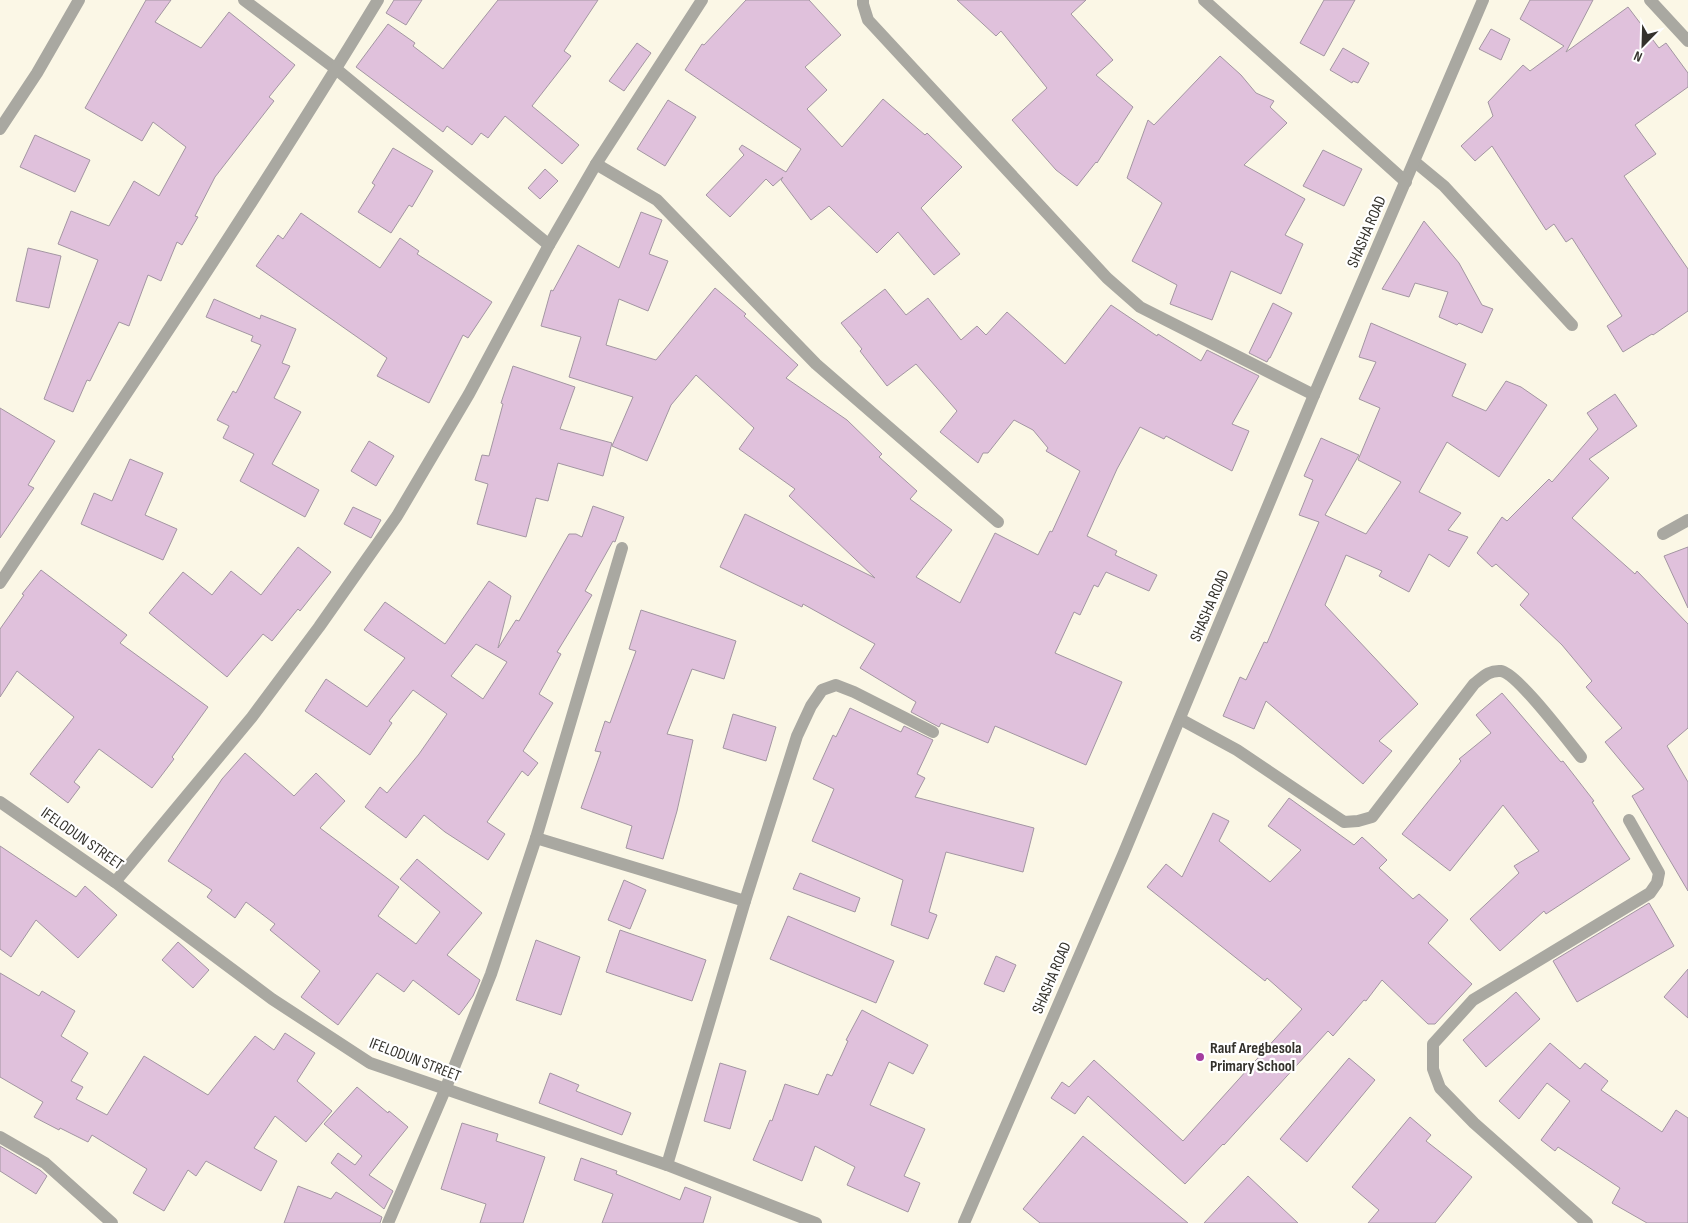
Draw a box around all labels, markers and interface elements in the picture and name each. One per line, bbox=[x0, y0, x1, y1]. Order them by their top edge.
north arrow bbox=[1618, 20, 1668, 70]
text: N bbox=[1631, 47, 1645, 66]
street label: SHASHA ROAD bbox=[1343, 193, 1391, 271]
street label: SHASHA ROAD bbox=[1186, 567, 1234, 645]
street label: IFELODUN STREET bbox=[37, 804, 127, 875]
street label: SHASHA ROAD bbox=[1028, 939, 1076, 1017]
street label: IFELODUN STREET bbox=[367, 1034, 464, 1086]
place label: Rauf Aregbesola Primary School bbox=[1210, 1039, 1302, 1076]
marker: Rauf Aregbesola Primary School bbox=[1194, 1051, 1206, 1063]

